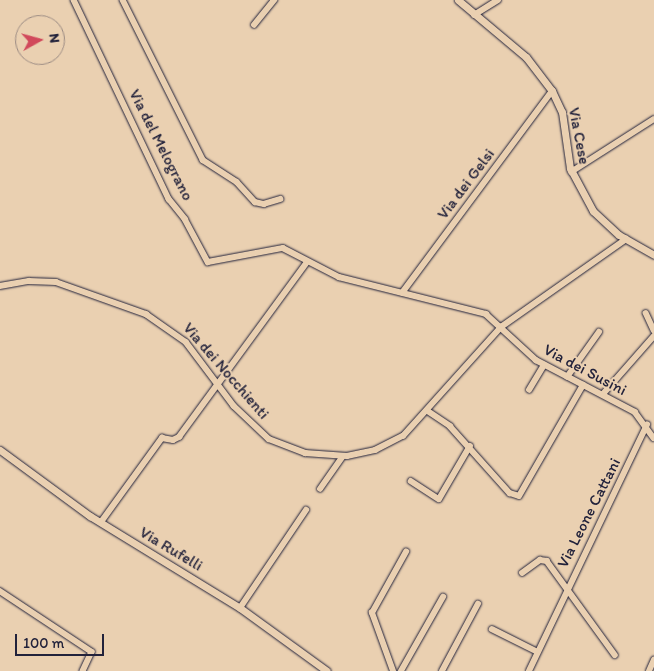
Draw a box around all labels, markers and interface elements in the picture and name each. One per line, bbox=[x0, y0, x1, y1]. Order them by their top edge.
north arrow bbox=[15, 15, 65, 65]
text: N bbox=[45, 32, 63, 44]
street label: Via del Melograno bbox=[125, 86, 197, 204]
street label: Via Cese bbox=[564, 106, 594, 166]
street label: Via dei Gelsi bbox=[433, 145, 499, 223]
street label: Via dei Nocchienti bbox=[179, 319, 273, 423]
street label: Via dei Susini bbox=[540, 340, 630, 400]
street label: Via Leone Cattani bbox=[553, 455, 625, 571]
street label: Via Rufelli bbox=[136, 523, 206, 575]
scale bar bbox=[18, 624, 106, 656]
text: 100 m bbox=[23, 634, 64, 652]

